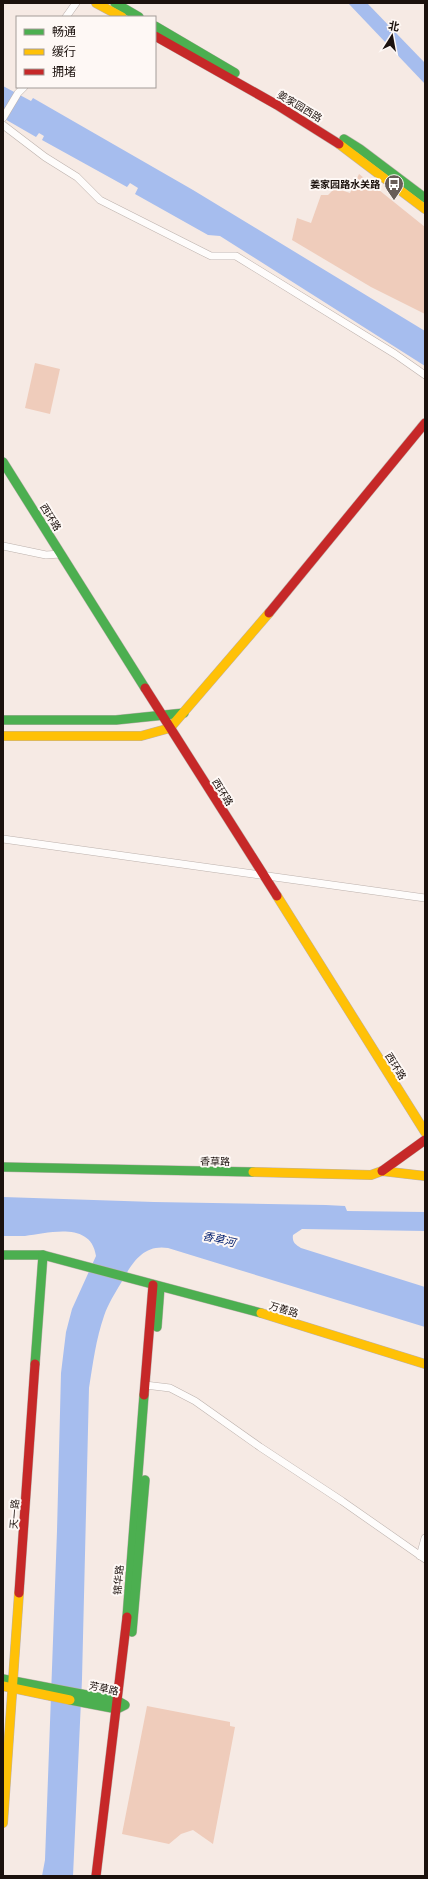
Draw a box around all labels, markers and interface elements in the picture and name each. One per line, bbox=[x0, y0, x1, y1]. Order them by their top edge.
legend bbox=[16, 16, 156, 88]
north arrow bbox=[372, 16, 412, 56]
text: 北 bbox=[387, 18, 401, 34]
text: 畅通 bbox=[52, 24, 76, 39]
text: 缓行 bbox=[52, 44, 76, 59]
text: 拥堵 bbox=[52, 64, 76, 79]
street label: 姜家园西路 bbox=[275, 88, 325, 125]
bus stop icon: 姜家园路水关路 bbox=[383, 173, 405, 201]
place label: 姜家园路水关路 bbox=[310, 178, 381, 191]
street label: 西环路 bbox=[37, 501, 64, 533]
street label: 西环路 bbox=[209, 776, 236, 808]
street label: 西环路 bbox=[382, 1050, 409, 1082]
street label: 香草路 bbox=[200, 1155, 230, 1168]
water label: 香草河 bbox=[201, 1228, 239, 1250]
street label: 万善路 bbox=[268, 1299, 300, 1320]
street label: 天一路 bbox=[7, 1499, 22, 1529]
street label: 锦华路 bbox=[111, 1565, 126, 1596]
street label: 芳草路 bbox=[88, 1679, 120, 1698]

